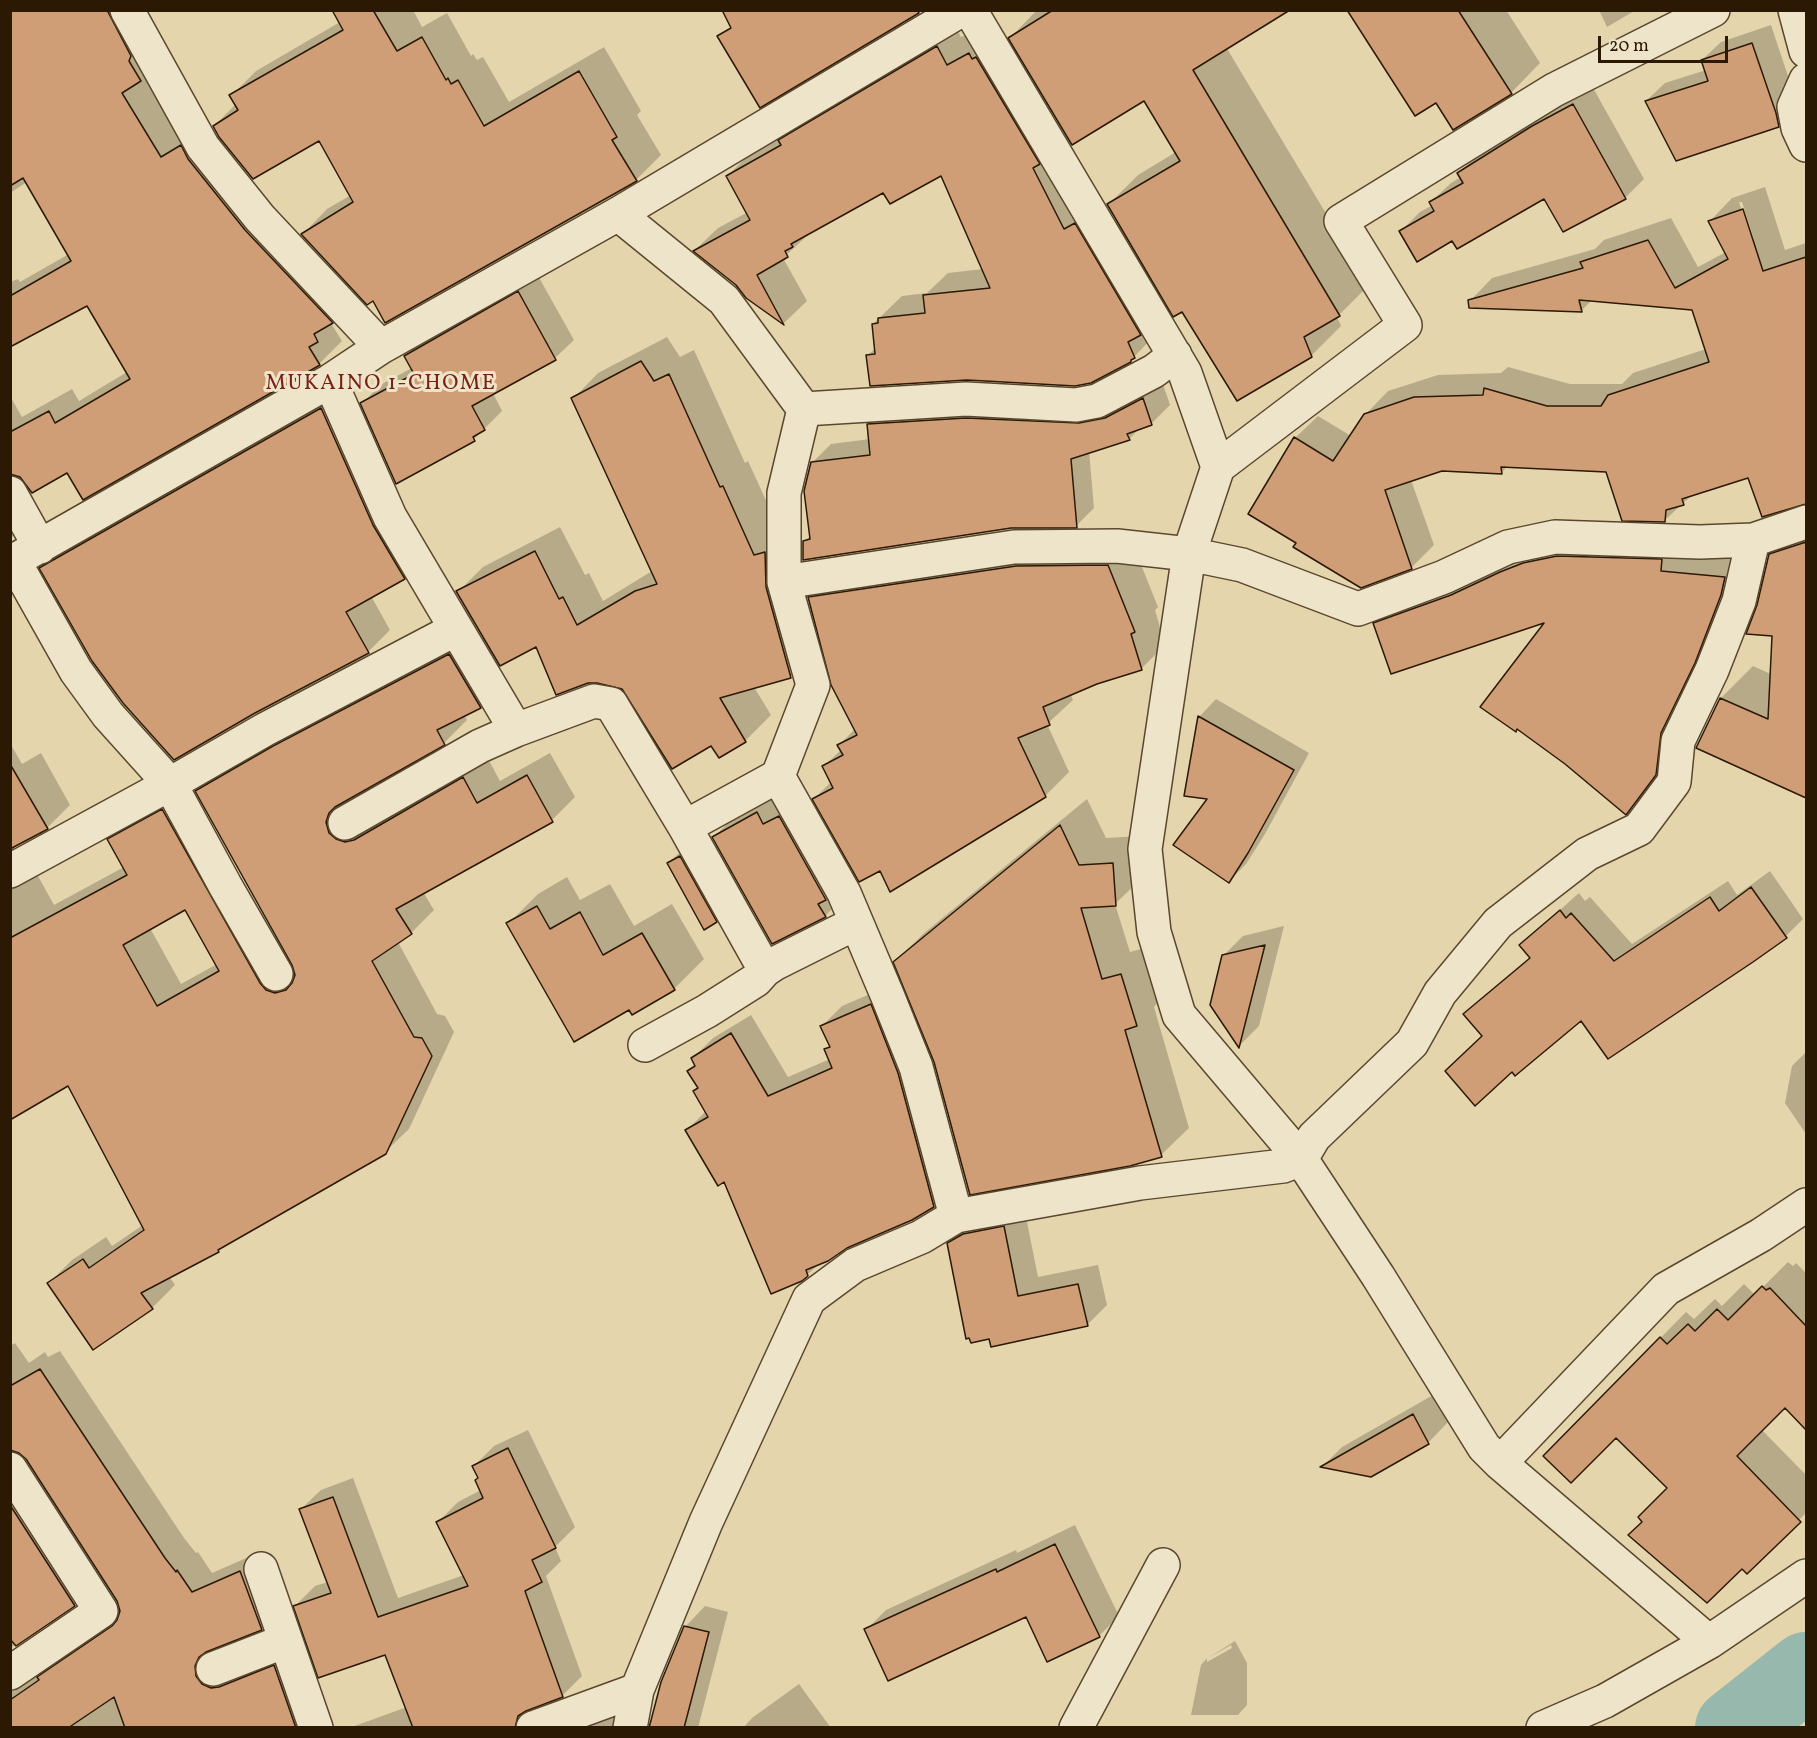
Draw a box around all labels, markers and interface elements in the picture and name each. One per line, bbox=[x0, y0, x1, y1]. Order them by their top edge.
scale bar bbox=[1601, 24, 1732, 62]
text: 20 m bbox=[1609, 34, 1649, 59]
district label: MUKAINO 1-CHOME bbox=[265, 372, 497, 398]

